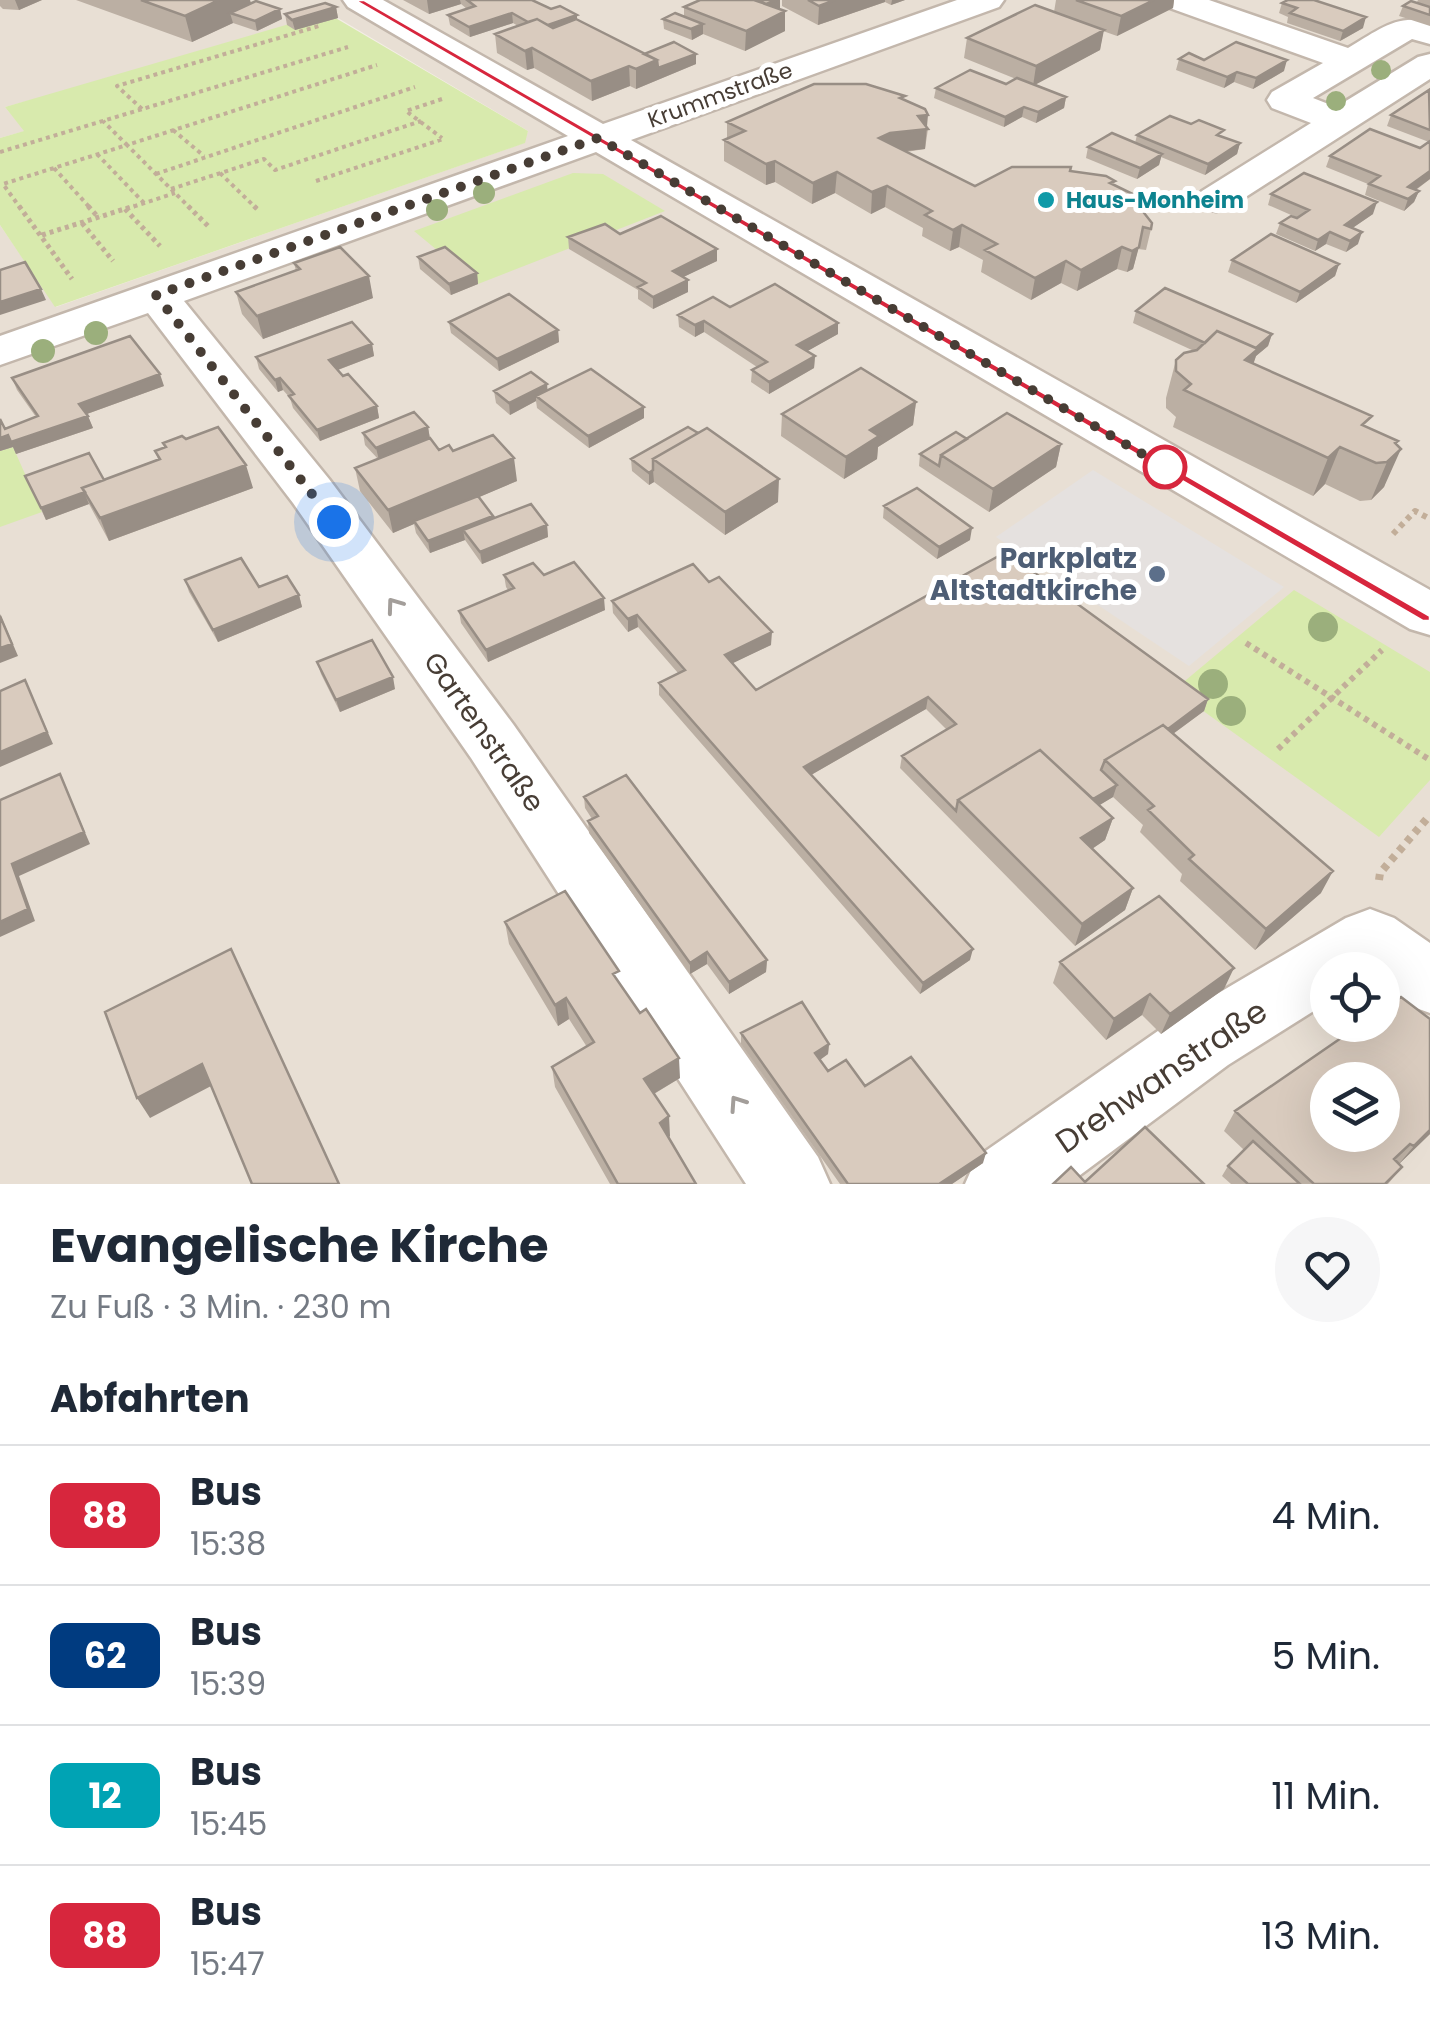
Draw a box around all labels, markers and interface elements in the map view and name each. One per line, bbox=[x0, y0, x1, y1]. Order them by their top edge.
street label: Krummstraße bbox=[643, 54, 797, 136]
place label: Haus-Monheim bbox=[1066, 185, 1244, 216]
marker: Haus-Monheim bbox=[1035, 189, 1057, 211]
unlabelled marker bbox=[1144, 446, 1186, 488]
your location bbox=[309, 497, 359, 547]
place label: Parkplatz Altstadtkirche bbox=[930, 539, 1137, 610]
marker: Parkplatz Altstadtkirche bbox=[1146, 563, 1168, 585]
one-way arrow bbox=[388, 598, 405, 616]
street label: Gartenstraße bbox=[414, 644, 554, 820]
map controls bbox=[1310, 952, 1400, 1152]
button: locate bbox=[1310, 952, 1400, 1042]
street label: Drehwanstraße bbox=[1046, 988, 1276, 1164]
button: layers bbox=[1310, 1062, 1400, 1152]
one-way arrow bbox=[730, 1096, 749, 1114]
text: Evangelische Kirche bbox=[50, 1212, 548, 1279]
button: heart bbox=[1275, 1217, 1380, 1322]
text: Zu Fuß · 3 Min. · 230 m bbox=[50, 1284, 391, 1329]
text: Abfahrten bbox=[50, 1372, 250, 1425]
text: Bus bbox=[190, 1465, 262, 1518]
text: 4 Min. bbox=[1272, 1489, 1380, 1542]
text: 88 bbox=[82, 1491, 128, 1540]
text: 15:38 bbox=[190, 1521, 266, 1566]
text: Bus bbox=[190, 1605, 262, 1658]
text: 5 Min. bbox=[1272, 1629, 1380, 1682]
text: 62 bbox=[84, 1631, 126, 1680]
text: 15:39 bbox=[190, 1661, 266, 1706]
text: Bus bbox=[190, 1745, 262, 1798]
text: 11 Min. bbox=[1271, 1769, 1380, 1822]
text: 12 bbox=[88, 1771, 122, 1820]
text: 15:45 bbox=[190, 1801, 267, 1846]
text: Bus bbox=[190, 1885, 262, 1938]
text: 13 Min. bbox=[1261, 1909, 1380, 1962]
text: 88 bbox=[82, 1911, 128, 1960]
text: 15:47 bbox=[190, 1941, 265, 1986]

